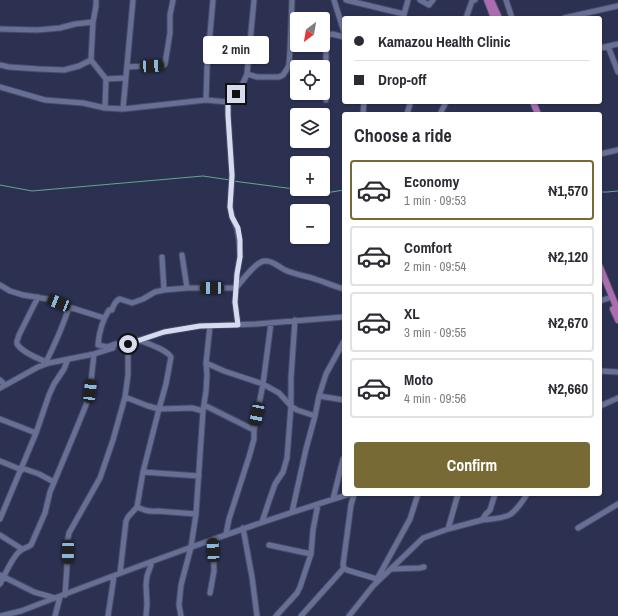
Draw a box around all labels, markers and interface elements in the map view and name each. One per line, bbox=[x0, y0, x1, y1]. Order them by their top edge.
north arrow bbox=[290, 12, 330, 52]
map controls bbox=[290, 12, 330, 244]
text: Kamazou Health Clinic bbox=[378, 31, 511, 52]
callout: 2 min bbox=[203, 36, 269, 64]
text: 2 min bbox=[222, 41, 250, 58]
car bbox=[140, 59, 164, 73]
button: locate bbox=[290, 60, 330, 100]
text: Drop-off bbox=[378, 69, 427, 90]
route end bbox=[227, 85, 245, 103]
button: layers bbox=[290, 108, 330, 148]
text: Choose a ride bbox=[354, 123, 452, 148]
button: + bbox=[290, 156, 330, 196]
text: Economy bbox=[404, 171, 459, 192]
icon: car bbox=[356, 172, 392, 208]
text: ₦1,570 bbox=[548, 180, 588, 201]
text: 1 min · 09:53 bbox=[404, 192, 466, 209]
button: − bbox=[290, 204, 330, 244]
text: Comfort bbox=[404, 237, 452, 258]
icon: car bbox=[356, 238, 392, 274]
text: ₦2,120 bbox=[548, 246, 588, 267]
text: 2 min · 09:54 bbox=[404, 258, 466, 275]
car bbox=[200, 282, 224, 294]
car bbox=[46, 293, 72, 313]
text: XL bbox=[404, 303, 420, 324]
icon: car bbox=[356, 304, 392, 340]
text: ₦2,670 bbox=[548, 312, 588, 333]
text: 3 min · 09:55 bbox=[404, 324, 466, 341]
route start bbox=[119, 335, 137, 353]
text: Moto bbox=[404, 369, 433, 390]
icon: car bbox=[356, 370, 392, 406]
car bbox=[83, 378, 97, 404]
text: ₦2,660 bbox=[548, 378, 588, 399]
text: 4 min · 09:56 bbox=[404, 390, 466, 407]
car bbox=[249, 401, 265, 427]
button: Confirm bbox=[354, 442, 590, 488]
car bbox=[206, 538, 220, 562]
car bbox=[62, 540, 74, 564]

